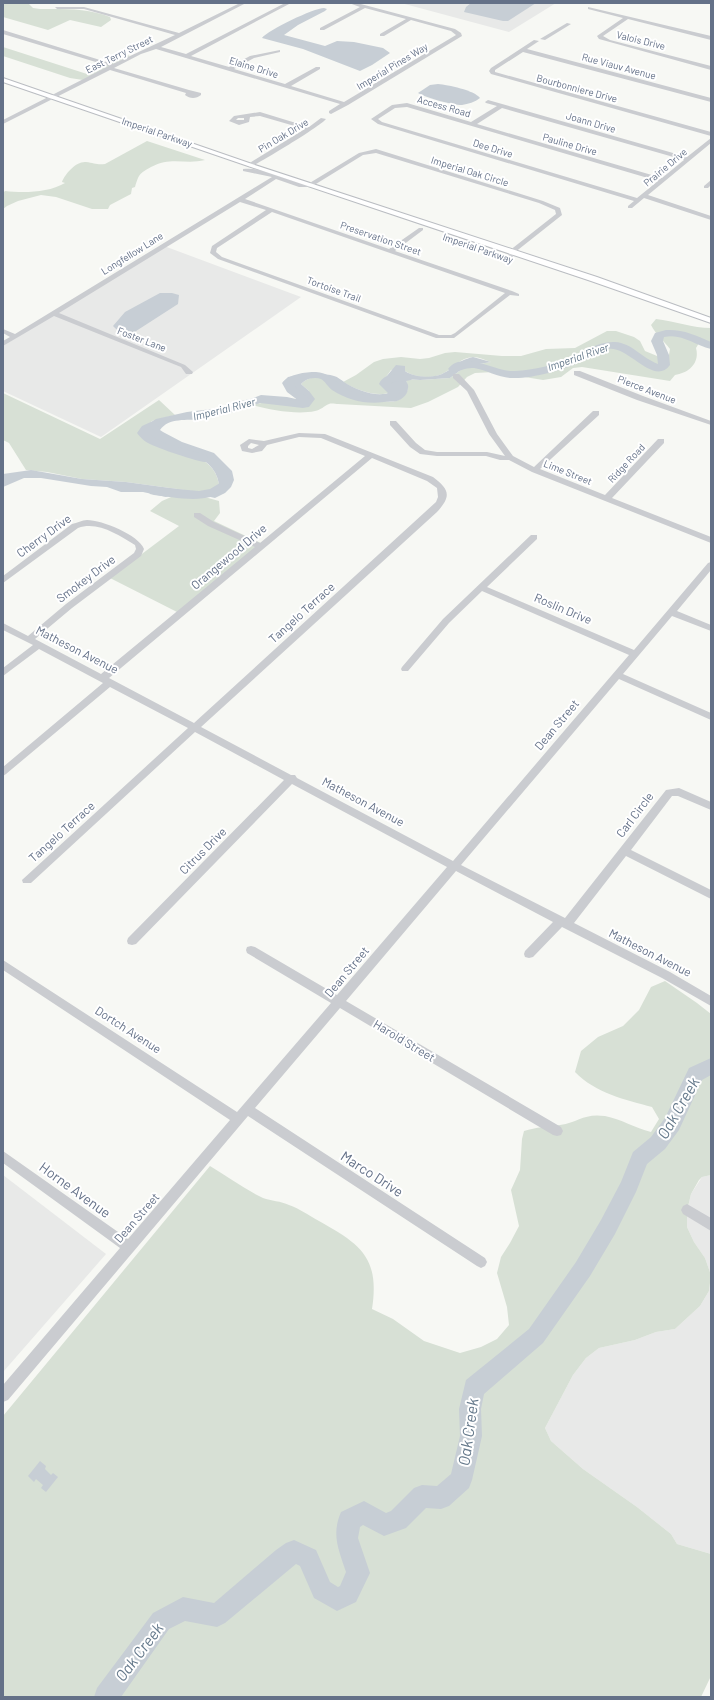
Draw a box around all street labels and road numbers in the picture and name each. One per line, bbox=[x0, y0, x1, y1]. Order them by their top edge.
street label: Valois Drive bbox=[615, 28, 667, 52]
street label: East Terry Street bbox=[83, 32, 155, 75]
street label: Imperial Pines Way bbox=[354, 40, 430, 92]
street label: Rue Viauv Avenue bbox=[581, 50, 657, 82]
street label: Elaine Drive bbox=[228, 54, 280, 80]
street label: Bourbonniere Drive bbox=[535, 71, 619, 105]
street label: Access Road bbox=[416, 93, 472, 119]
street label: Joann Drive bbox=[565, 109, 617, 135]
street label: Imperial Parkway bbox=[120, 114, 194, 150]
street label: Pin Oak Drive bbox=[256, 115, 310, 155]
street label: Pauline Drive bbox=[541, 130, 599, 158]
street label: Dee Drive bbox=[472, 136, 514, 160]
street label: Prairie Drive bbox=[641, 145, 689, 189]
street label: Imperial Oak Circle bbox=[430, 153, 510, 189]
street label: Preservation Street bbox=[339, 219, 423, 258]
street label: Longfellow Lane bbox=[99, 229, 165, 277]
street label: Imperial Parkway bbox=[441, 230, 515, 266]
street label: Tortoise Trail bbox=[305, 274, 363, 304]
street label: Foster Lane bbox=[116, 324, 168, 354]
street label: Pierce Avenue bbox=[616, 372, 678, 406]
street label: Ridge Road bbox=[605, 441, 647, 485]
street label: Lime Street bbox=[542, 457, 594, 487]
street label: Cherry Drive bbox=[13, 511, 73, 560]
street label: Orangewood Drive bbox=[188, 521, 269, 592]
street label: Smokey Drive bbox=[53, 552, 118, 605]
street label: Tangelo Terrace bbox=[266, 579, 337, 645]
street label: Roslin Drive bbox=[533, 590, 594, 626]
street label: Matheson Avenue bbox=[34, 622, 121, 676]
street label: Dean Street bbox=[531, 696, 581, 752]
street label: Matheson Avenue bbox=[320, 774, 407, 829]
street label: Carl Circle bbox=[613, 789, 656, 840]
street label: Tangelo Terrace bbox=[26, 798, 97, 864]
street label: Citrus Drive bbox=[176, 824, 229, 877]
street label: Matheson Avenue bbox=[607, 925, 694, 979]
street label: Dean Street bbox=[321, 943, 371, 999]
street label: Dortch Avenue bbox=[93, 1003, 164, 1056]
street label: Harold Street bbox=[371, 1016, 438, 1064]
street label: Marco Drive bbox=[338, 1147, 407, 1200]
street label: Horne Avenue bbox=[36, 1158, 114, 1221]
street label: Dean Street bbox=[111, 1190, 162, 1245]

